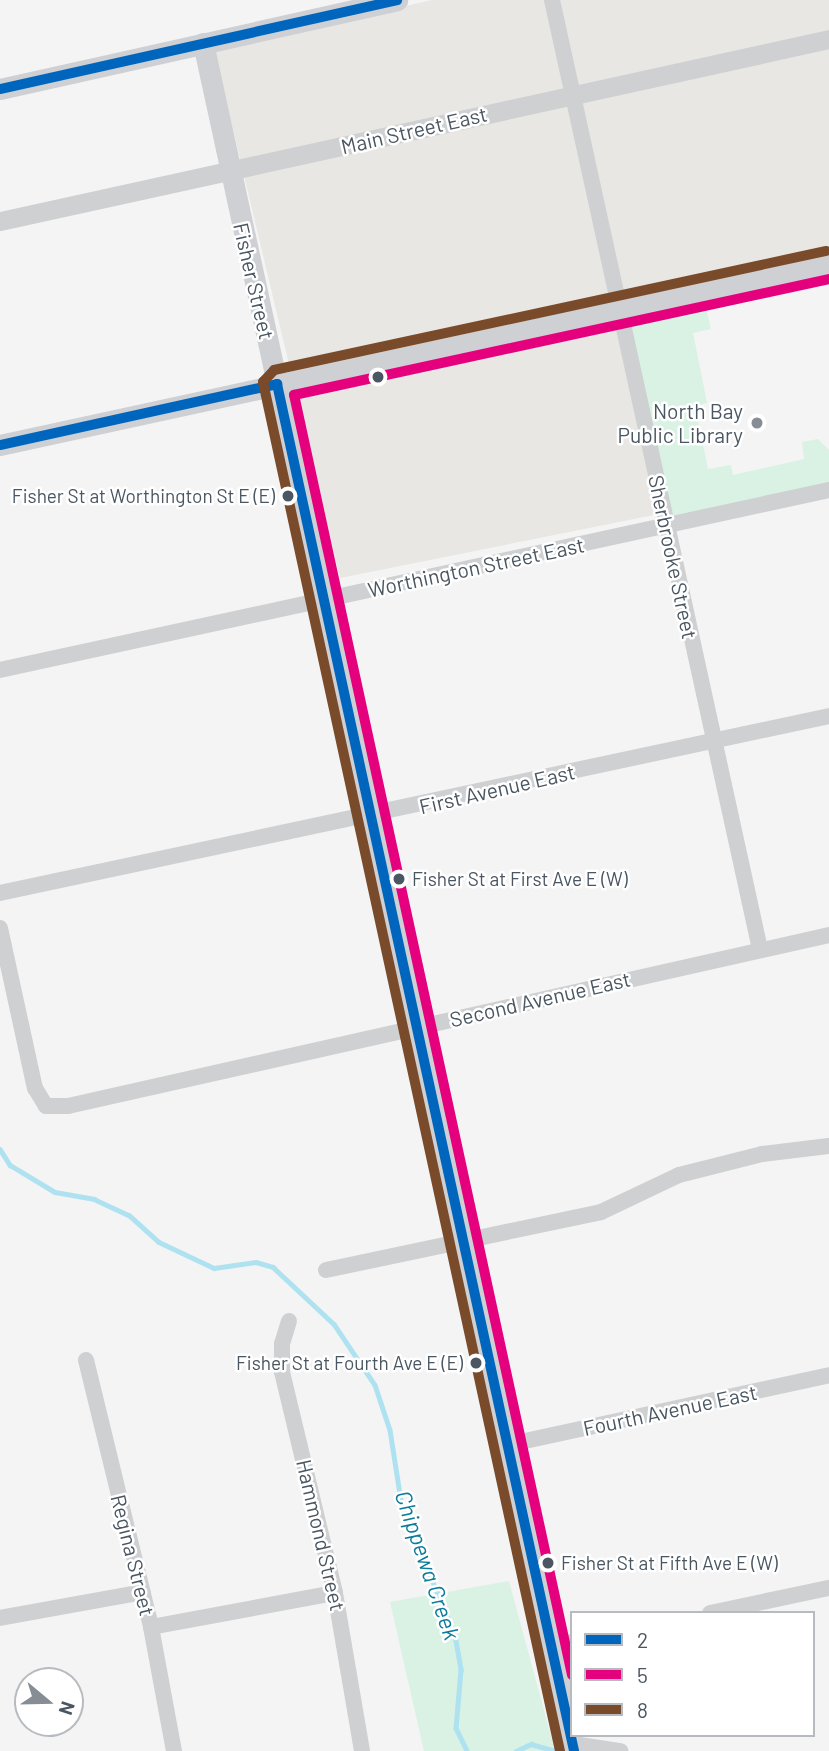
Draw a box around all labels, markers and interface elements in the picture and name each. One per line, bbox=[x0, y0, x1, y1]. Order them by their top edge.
street label: Main Street East bbox=[338, 101, 490, 159]
street label: Fisher Street bbox=[228, 220, 280, 342]
unlabelled marker bbox=[371, 370, 385, 384]
place label: North Bay Public Library bbox=[618, 398, 743, 448]
marker: North Bay Public Library bbox=[749, 415, 765, 431]
street label: Sherbrooke Street bbox=[643, 473, 703, 641]
place label: Fisher St at Worthington St E (E) bbox=[12, 485, 275, 507]
marker: Fisher St at Worthington St E (E) bbox=[281, 489, 295, 503]
street label: Worthington Street East bbox=[365, 532, 587, 602]
street label: First Avenue East bbox=[417, 759, 577, 819]
place label: Fisher St at First Ave E (W) bbox=[412, 868, 628, 890]
marker: Fisher St at First Ave E (W) bbox=[392, 872, 406, 886]
street label: Second Avenue East bbox=[447, 966, 633, 1032]
place label: Fisher St at Fourth Ave E (E) bbox=[236, 1352, 463, 1374]
marker: Fisher St at Fourth Ave E (E) bbox=[469, 1356, 483, 1370]
street label: Fourth Avenue East bbox=[581, 1379, 759, 1441]
street label: Hammond Street bbox=[291, 1457, 351, 1613]
water label: Chippewa Creek bbox=[390, 1487, 466, 1643]
street label: Regina Street bbox=[106, 1492, 160, 1618]
place label: Fisher St at Fifth Ave E (W) bbox=[561, 1552, 778, 1574]
marker: Fisher St at Fifth Ave E (W) bbox=[541, 1556, 555, 1570]
legend bbox=[570, 1611, 815, 1737]
text: 2 bbox=[637, 1627, 648, 1652]
text: 5 bbox=[637, 1662, 648, 1687]
north arrow bbox=[14, 1667, 84, 1737]
text: 8 bbox=[637, 1697, 648, 1722]
text: N bbox=[55, 1699, 80, 1718]

